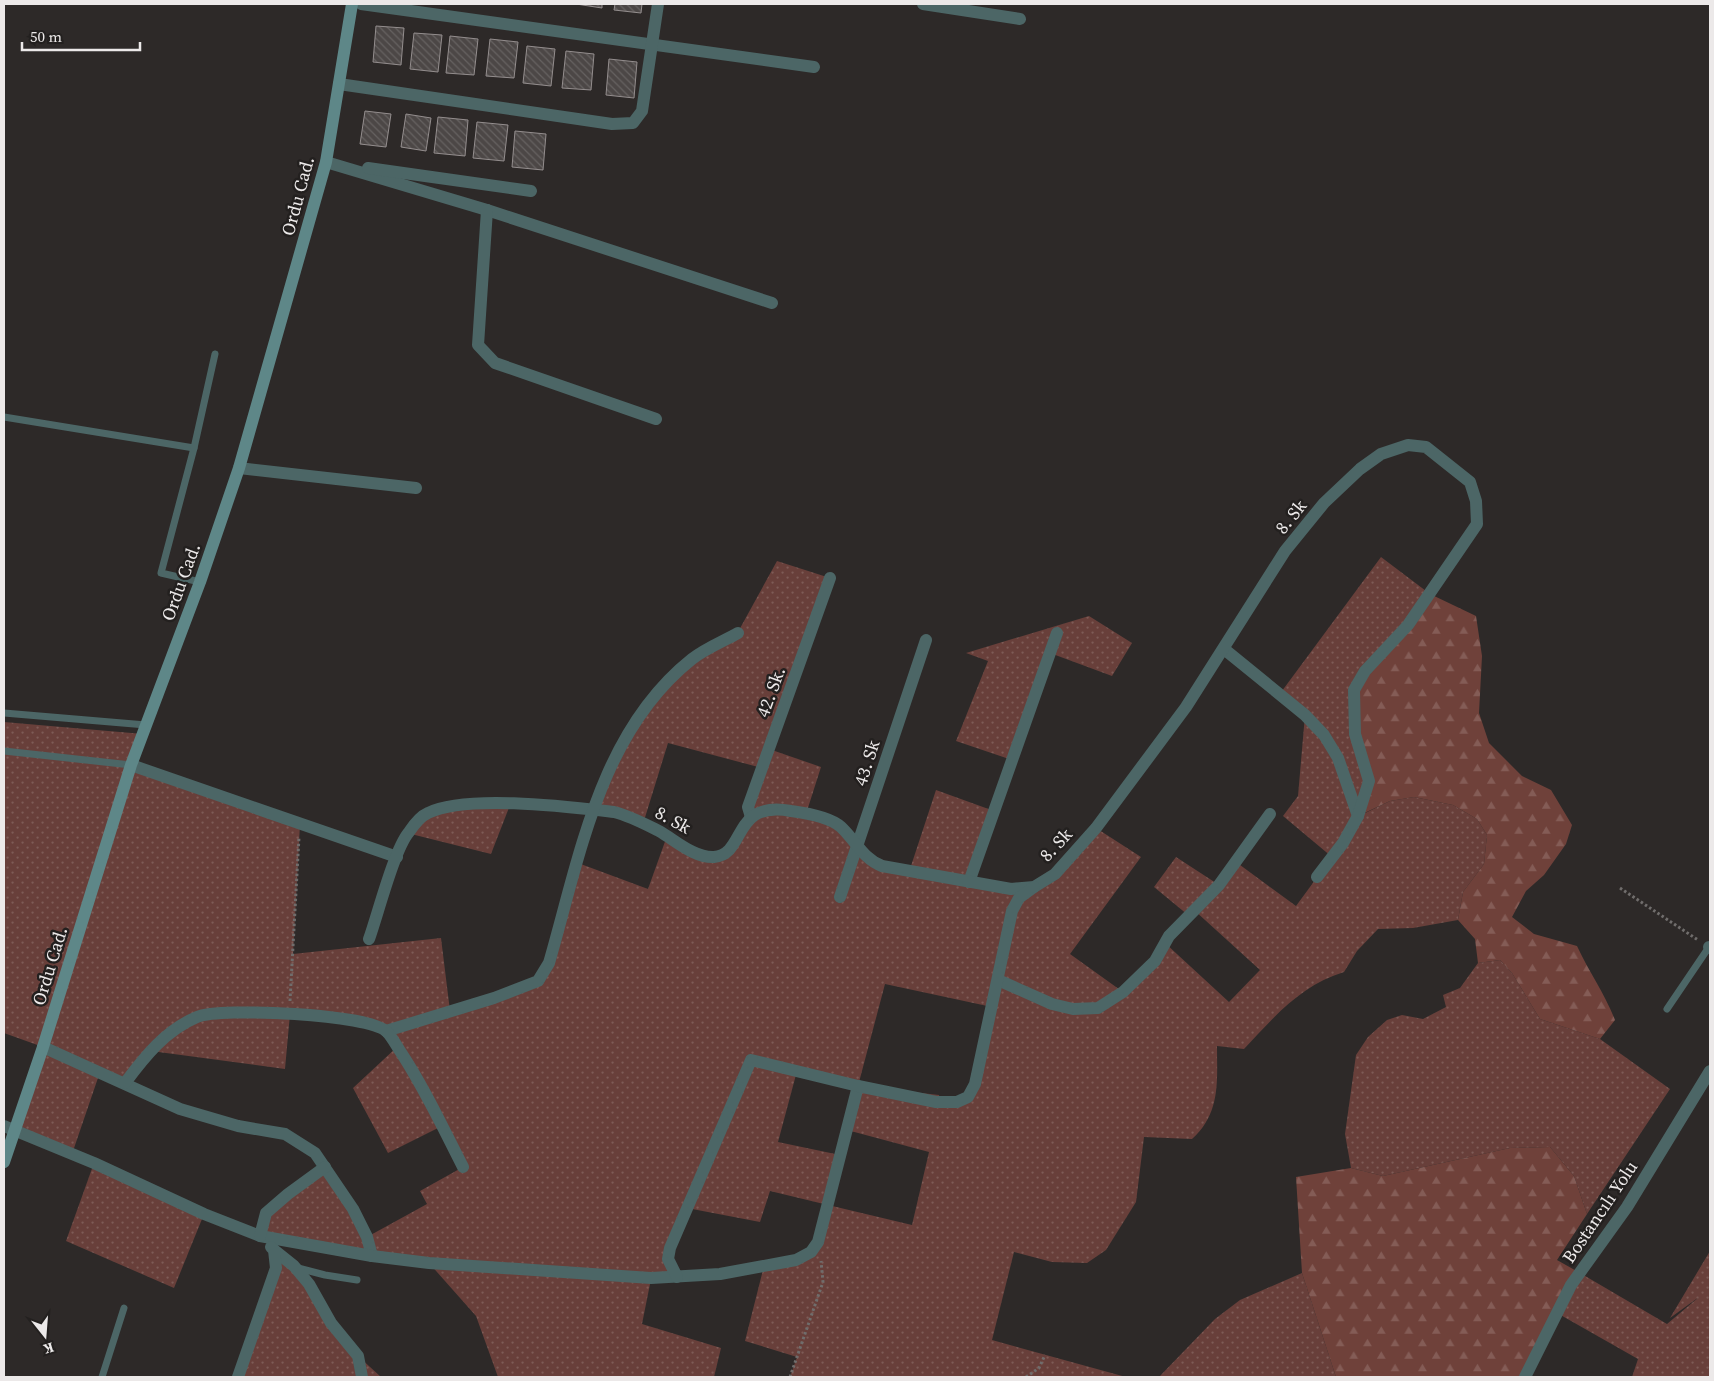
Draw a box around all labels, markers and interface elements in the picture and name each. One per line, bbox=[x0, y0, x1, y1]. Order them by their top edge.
scale bar bbox=[22, 20, 140, 52]
text: 50 m bbox=[30, 26, 62, 47]
street label: Ordu Cad. bbox=[275, 154, 320, 238]
street label: 8. Sk bbox=[1269, 494, 1312, 539]
street label: Ordu Cad. bbox=[155, 539, 206, 624]
street label: 42. Sk. bbox=[750, 663, 791, 720]
street label: 43. Sk bbox=[847, 737, 886, 789]
street label: 8. Sk bbox=[651, 800, 696, 840]
street label: 8. Sk bbox=[1034, 822, 1078, 867]
street label: Ordu Cad. bbox=[26, 923, 73, 1008]
street label: Bostancılı Yolu bbox=[1556, 1156, 1643, 1268]
north arrow bbox=[20, 1311, 70, 1361]
text: K bbox=[41, 1337, 56, 1359]

